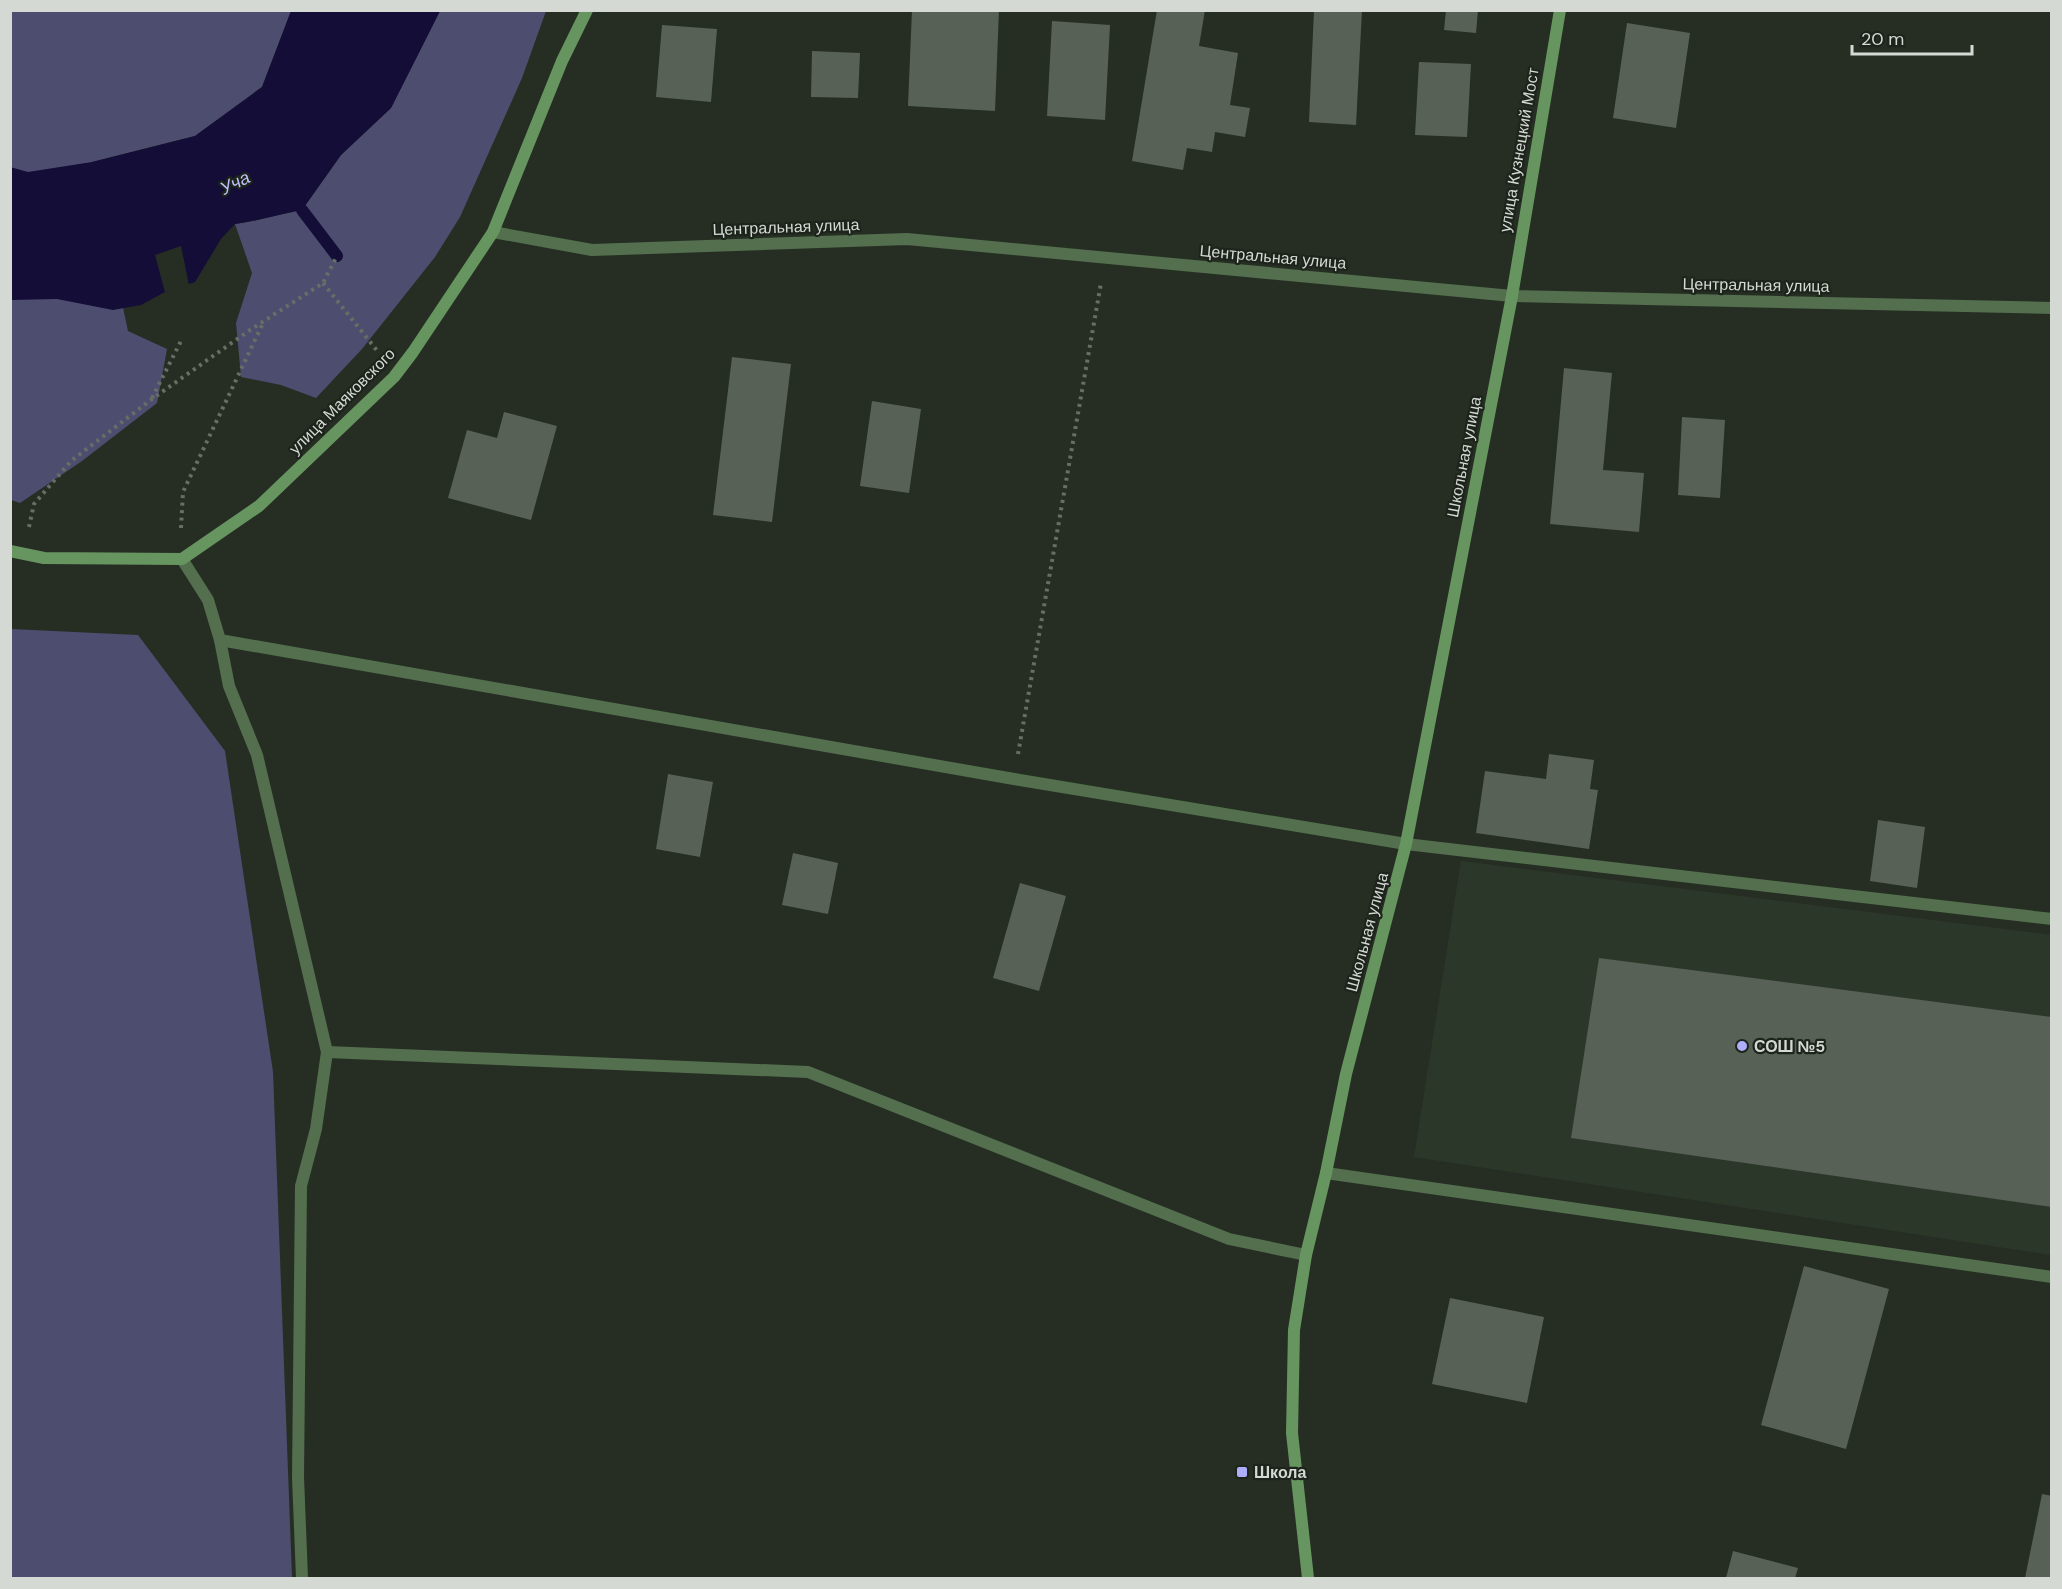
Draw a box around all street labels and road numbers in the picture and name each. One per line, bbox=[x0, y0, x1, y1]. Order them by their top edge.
street label: улица Кузнецкий Мост bbox=[1494, 65, 1544, 234]
street label: Центральная улица bbox=[712, 214, 860, 240]
street label: Центральная улица bbox=[1199, 240, 1347, 274]
street label: Центральная улица bbox=[1682, 273, 1830, 297]
street label: улица Маяковского bbox=[284, 343, 400, 459]
street label: Школьная улица bbox=[1442, 395, 1486, 519]
street label: Школьная улица bbox=[1341, 870, 1393, 994]

